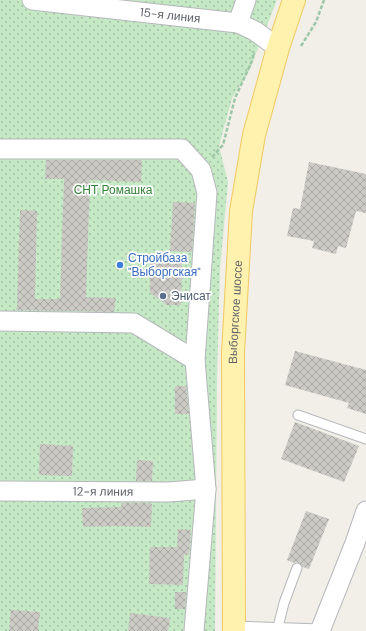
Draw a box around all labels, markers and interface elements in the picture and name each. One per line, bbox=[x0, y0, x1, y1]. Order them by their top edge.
street label: 15-я линия bbox=[139, 4, 201, 27]
park label: СНТ Ромашка bbox=[74, 182, 153, 198]
place label: Стройбаза "Выборгская" bbox=[128, 250, 201, 280]
street label: Выборгское шоссе bbox=[225, 259, 246, 364]
marker: Стройбаза "Выборгская" bbox=[115, 260, 125, 270]
place label: Энисат bbox=[171, 288, 211, 304]
marker: Энисат bbox=[158, 291, 168, 301]
street label: 12-я линия bbox=[73, 483, 133, 500]

